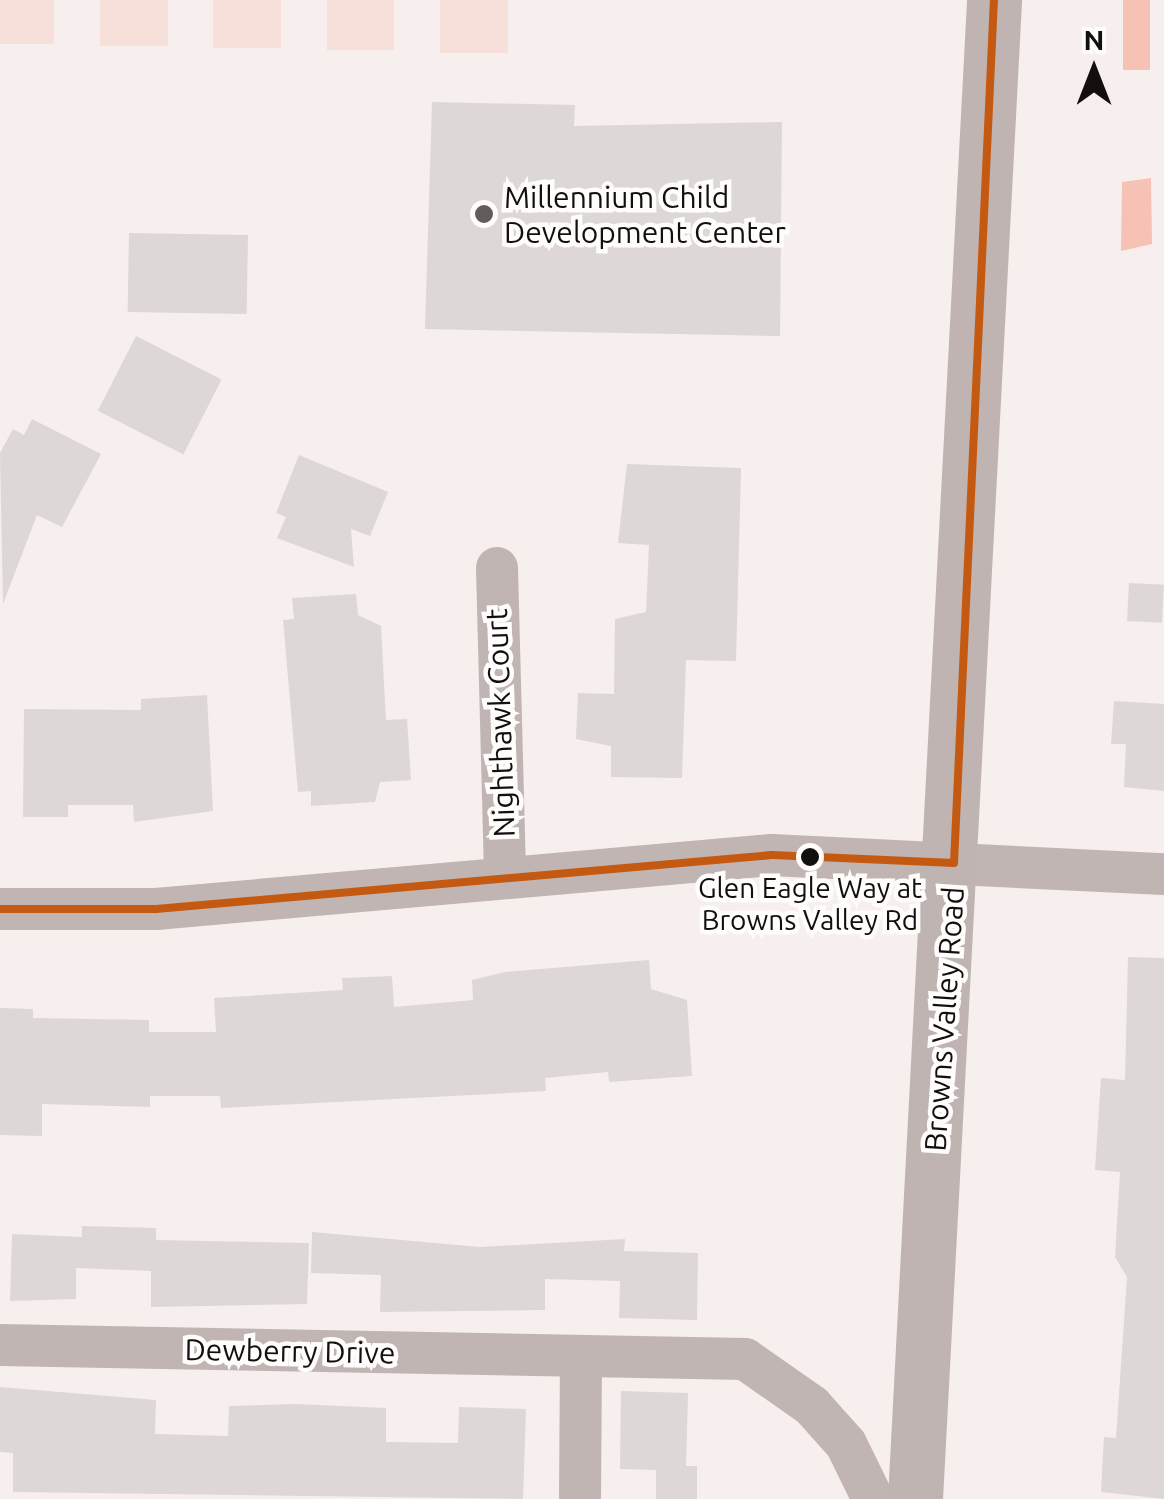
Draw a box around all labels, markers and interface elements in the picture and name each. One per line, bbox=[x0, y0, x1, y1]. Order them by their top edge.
north arrow bbox=[1044, 20, 1144, 120]
text: N bbox=[1084, 24, 1104, 55]
place label: Millennium Child Development Center bbox=[504, 179, 786, 250]
marker: Millennium Child Development Center bbox=[473, 203, 495, 225]
street label: Nighthawk Court bbox=[478, 608, 522, 838]
marker: Glen Eagle Way at Browns Valley Rd bbox=[800, 847, 820, 867]
place label: Glen Eagle Way at Browns Valley Rd bbox=[698, 871, 922, 937]
street label: Browns Valley Road bbox=[917, 886, 971, 1152]
street label: Dewberry Drive bbox=[184, 1331, 396, 1371]

